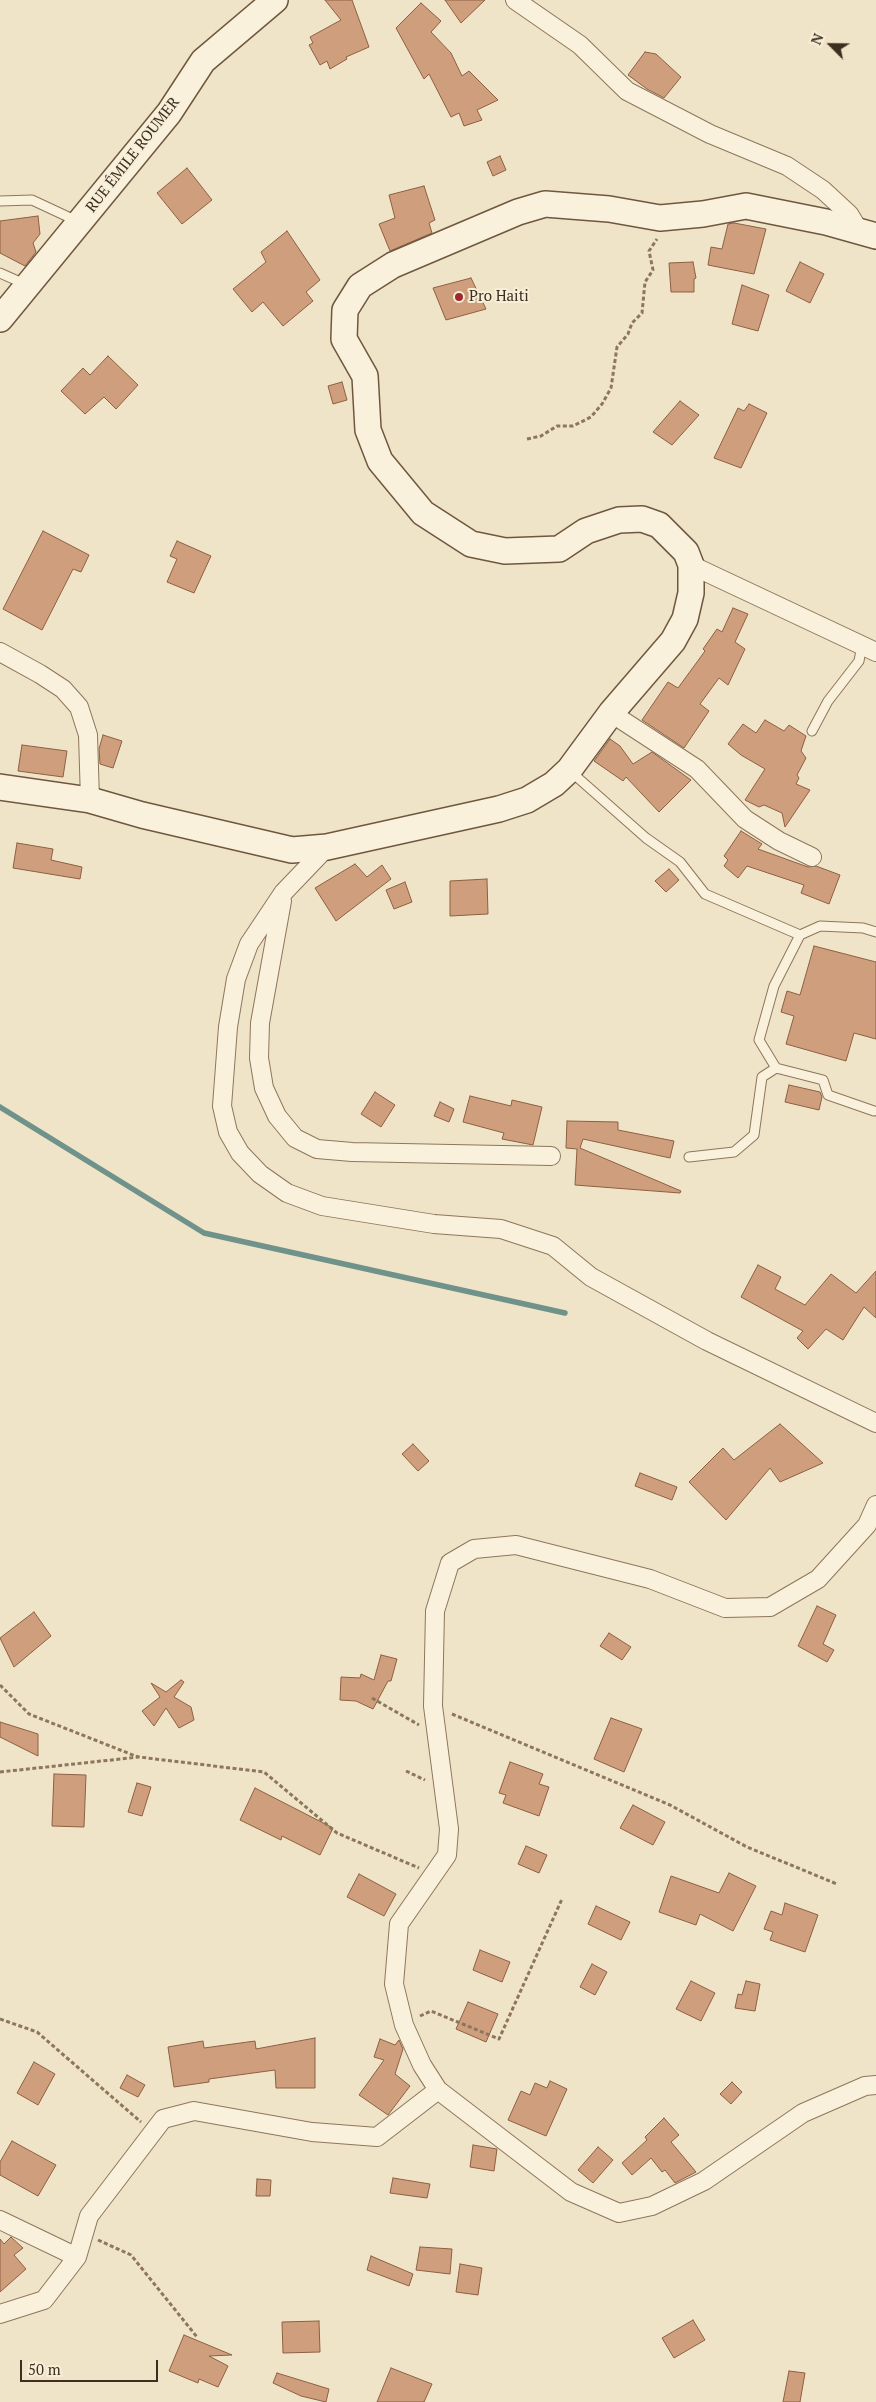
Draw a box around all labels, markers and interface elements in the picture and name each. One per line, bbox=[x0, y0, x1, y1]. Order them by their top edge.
north arrow bbox=[806, 20, 856, 70]
text: N bbox=[806, 30, 828, 48]
street label: RUE ÉMILE ROUMER bbox=[82, 94, 184, 216]
place label: Pro Haiti bbox=[469, 288, 529, 306]
marker: Pro Haiti bbox=[453, 291, 465, 303]
scale bar bbox=[22, 2350, 160, 2382]
text: 50 m bbox=[28, 2359, 61, 2379]

